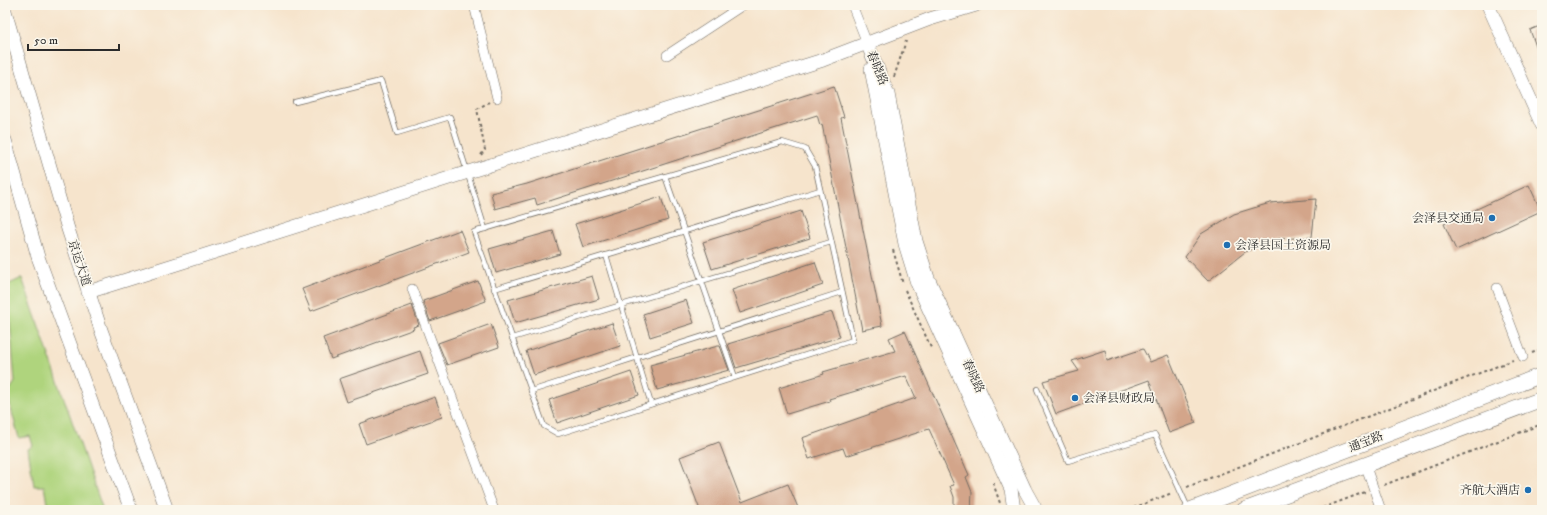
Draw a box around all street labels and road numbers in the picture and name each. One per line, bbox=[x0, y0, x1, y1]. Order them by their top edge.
street label: 春晓路 bbox=[863, 48, 891, 88]
street label: 京运大道 bbox=[64, 238, 94, 288]
street label: 春晓路 bbox=[959, 357, 987, 395]
street label: 通宝路 bbox=[1347, 429, 1385, 455]

